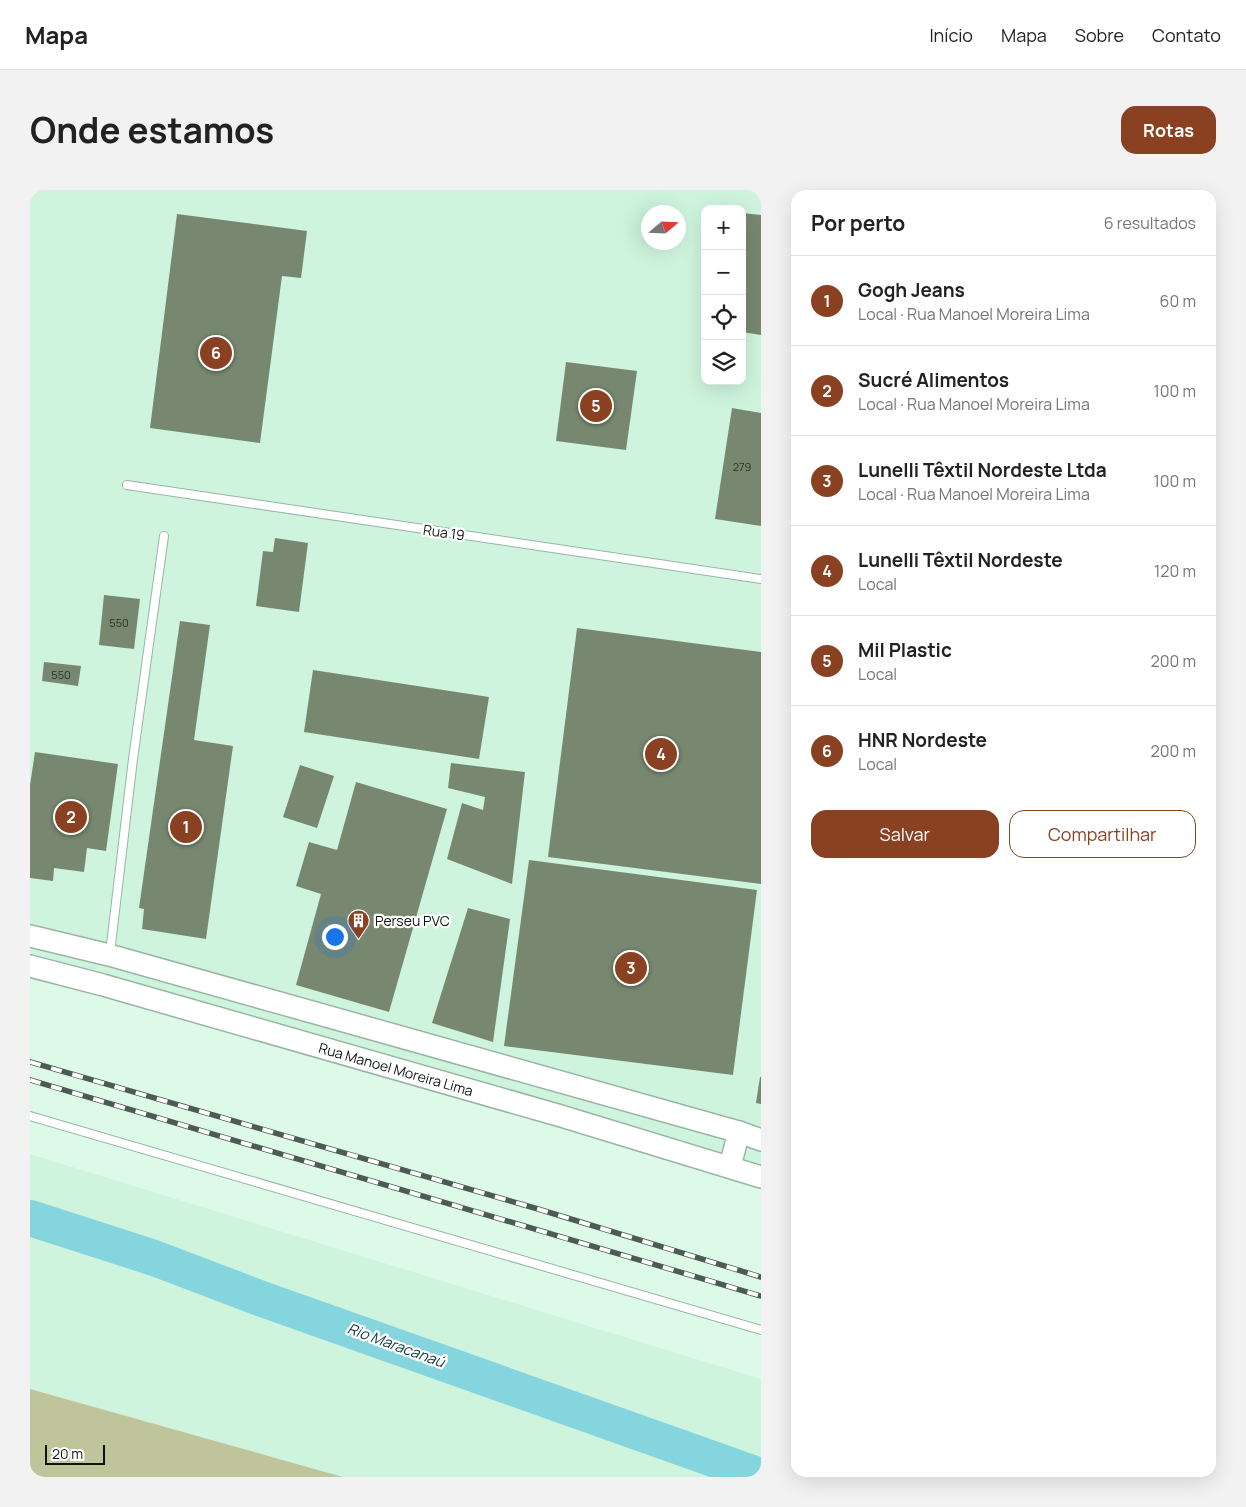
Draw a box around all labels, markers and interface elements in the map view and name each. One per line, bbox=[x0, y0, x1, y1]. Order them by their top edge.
text: Mapa bbox=[25, 18, 88, 51]
text: Início bbox=[929, 23, 973, 47]
text: Mapa bbox=[1001, 23, 1047, 47]
text: Sobre bbox=[1075, 23, 1124, 47]
text: Contato bbox=[1152, 23, 1221, 47]
text: Onde estamos bbox=[30, 106, 274, 154]
button: Rotas bbox=[1121, 106, 1216, 154]
north arrow bbox=[641, 205, 686, 250]
map controls bbox=[701, 205, 746, 385]
button: + bbox=[701, 205, 746, 250]
text: Por perto bbox=[811, 209, 905, 237]
text: 6 resultados bbox=[1104, 212, 1196, 234]
button: − bbox=[701, 250, 746, 295]
text: Gogh Jeans bbox=[858, 277, 965, 303]
text: 1 bbox=[823, 290, 831, 312]
text: 60 m bbox=[1160, 290, 1196, 312]
button: locate bbox=[701, 295, 746, 340]
text: Local · Rua Manoel Moreira Lima bbox=[858, 303, 1090, 325]
pin: 6 bbox=[200, 334, 232, 372]
button: layers bbox=[701, 340, 746, 385]
text: Sucré Alimentos bbox=[858, 367, 1009, 393]
text: 2 bbox=[822, 380, 832, 402]
text: 100 m bbox=[1153, 380, 1196, 402]
pin: 5 bbox=[580, 387, 612, 425]
text: Local · Rua Manoel Moreira Lima bbox=[858, 393, 1090, 415]
text: Lunelli Têxtil Nordeste Ltda bbox=[858, 457, 1107, 483]
house number: 279 bbox=[733, 459, 751, 474]
text: 3 bbox=[822, 470, 832, 492]
text: 100 m bbox=[1153, 470, 1196, 492]
text: Local · Rua Manoel Moreira Lima bbox=[858, 483, 1090, 505]
street label: Rua 19 bbox=[422, 520, 466, 544]
text: Lunelli Têxtil Nordeste bbox=[858, 547, 1063, 573]
text: 4 bbox=[822, 560, 832, 582]
text: 120 m bbox=[1154, 560, 1196, 582]
text: Local bbox=[858, 573, 897, 595]
house number: 550 bbox=[109, 615, 129, 630]
text: Mil Plastic bbox=[858, 637, 952, 663]
text: 5 bbox=[822, 650, 832, 672]
text: 200 m bbox=[1151, 650, 1196, 672]
text: Local bbox=[858, 663, 897, 685]
house number: 550 bbox=[51, 667, 71, 682]
text: HNR Nordeste bbox=[858, 727, 987, 753]
pin: 4 bbox=[645, 735, 677, 773]
text: 6 bbox=[822, 740, 832, 762]
text: 200 m bbox=[1151, 740, 1196, 762]
text: Local bbox=[858, 753, 897, 775]
pin: 2 bbox=[55, 798, 87, 836]
pin: 1 bbox=[170, 808, 202, 846]
button: Salvar bbox=[811, 810, 999, 858]
button: Compartilhar bbox=[1009, 810, 1196, 858]
building icon: Perseu PVC bbox=[347, 908, 371, 939]
place label: Perseu PVC bbox=[375, 911, 450, 930]
your location bbox=[322, 924, 348, 950]
pin: 3 bbox=[615, 949, 647, 987]
street label: Rua Manoel Moreira Lima bbox=[317, 1038, 475, 1100]
water label: Rio Maracanaú bbox=[345, 1318, 449, 1373]
scale bar bbox=[45, 1442, 105, 1465]
text: 20 m bbox=[52, 1444, 83, 1463]

